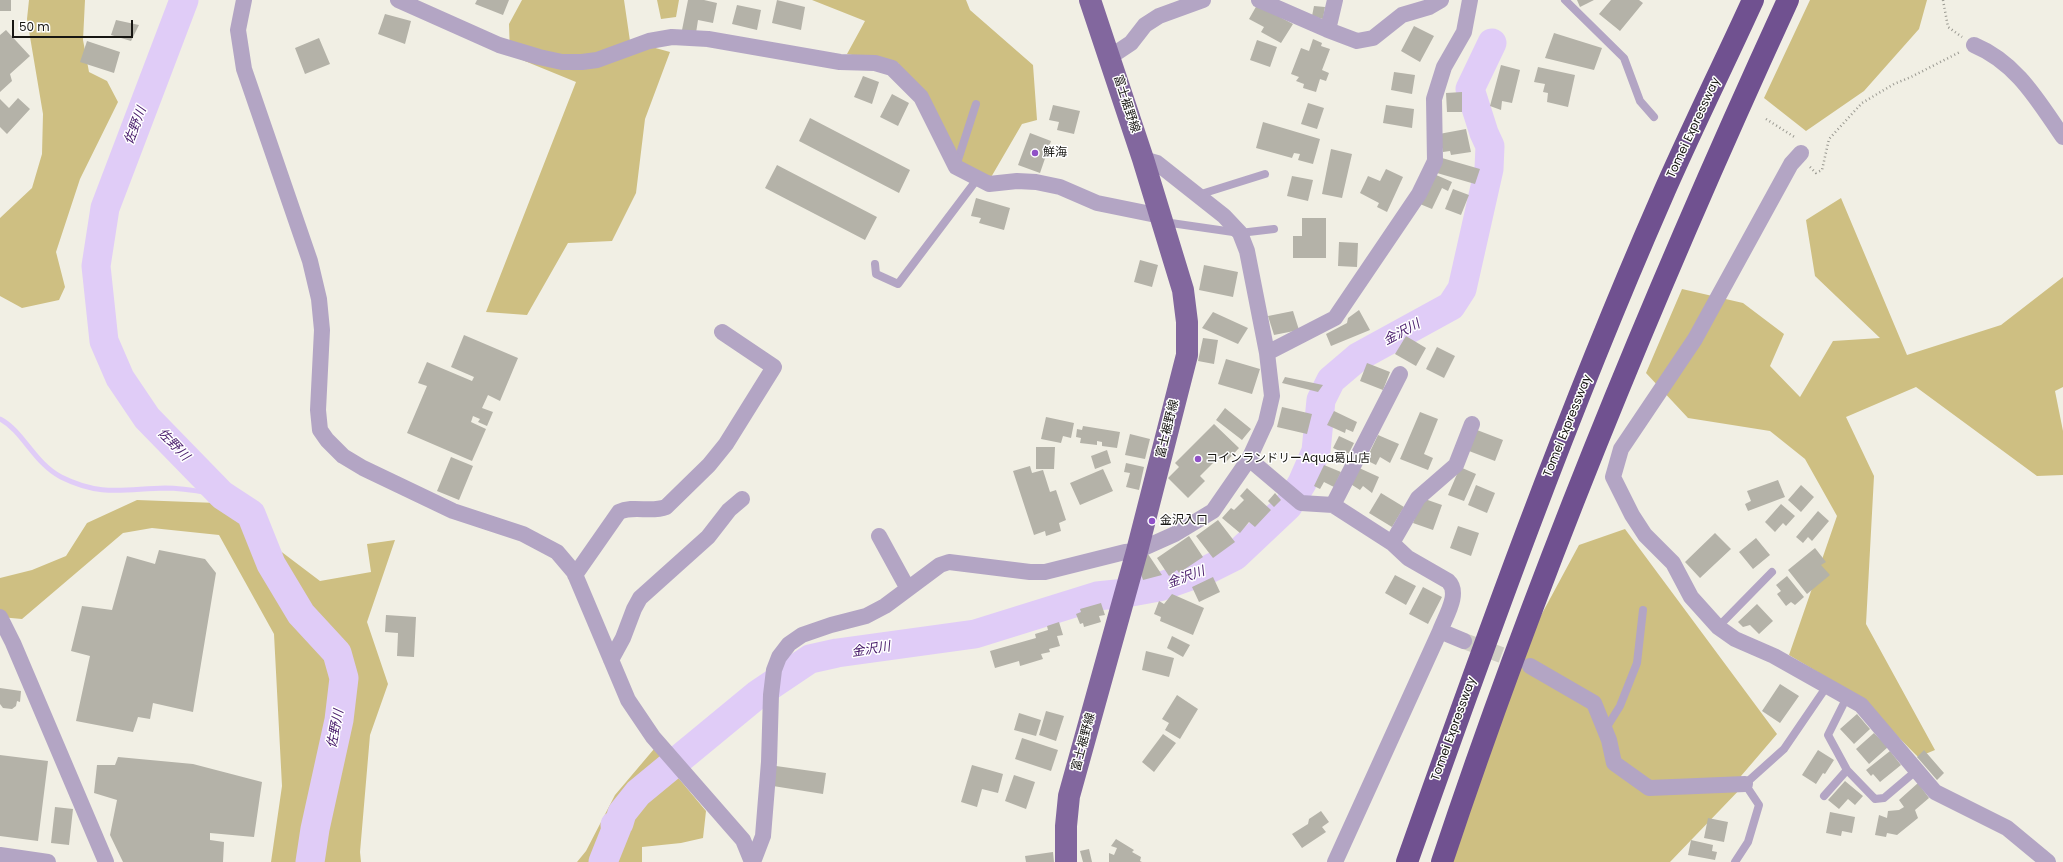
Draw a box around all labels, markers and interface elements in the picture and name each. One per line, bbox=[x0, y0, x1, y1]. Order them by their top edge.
scale bar bbox=[14, 12, 135, 38]
text: 50 m bbox=[19, 18, 50, 35]
street label: 富士裾野線 bbox=[1110, 73, 1142, 135]
street label: Tomei Expressway bbox=[1664, 75, 1724, 181]
water label: 佐野川 bbox=[122, 105, 150, 147]
place label: 鮮海 bbox=[1043, 146, 1067, 160]
marker: 鮮海 bbox=[1030, 148, 1040, 158]
water label: 金沢川 bbox=[1381, 317, 1423, 349]
street label: Tomei Expressway bbox=[1541, 373, 1595, 479]
street label: 富士裾野線 bbox=[1154, 398, 1182, 460]
water label: 佐野川 bbox=[154, 426, 192, 464]
place label: コインランドリーAqua葛山店 bbox=[1206, 452, 1370, 466]
marker: コインランドリーAqua葛山店 bbox=[1193, 454, 1203, 464]
place label: 金沢入口 bbox=[1160, 514, 1208, 528]
marker: 金沢入口 bbox=[1147, 516, 1157, 526]
water label: 金沢川 bbox=[1165, 564, 1207, 592]
water label: 金沢川 bbox=[851, 639, 891, 661]
street label: Tomei Expressway bbox=[1429, 675, 1479, 783]
water label: 佐野川 bbox=[325, 708, 347, 750]
street label: 富士裾野線 bbox=[1069, 711, 1099, 773]

